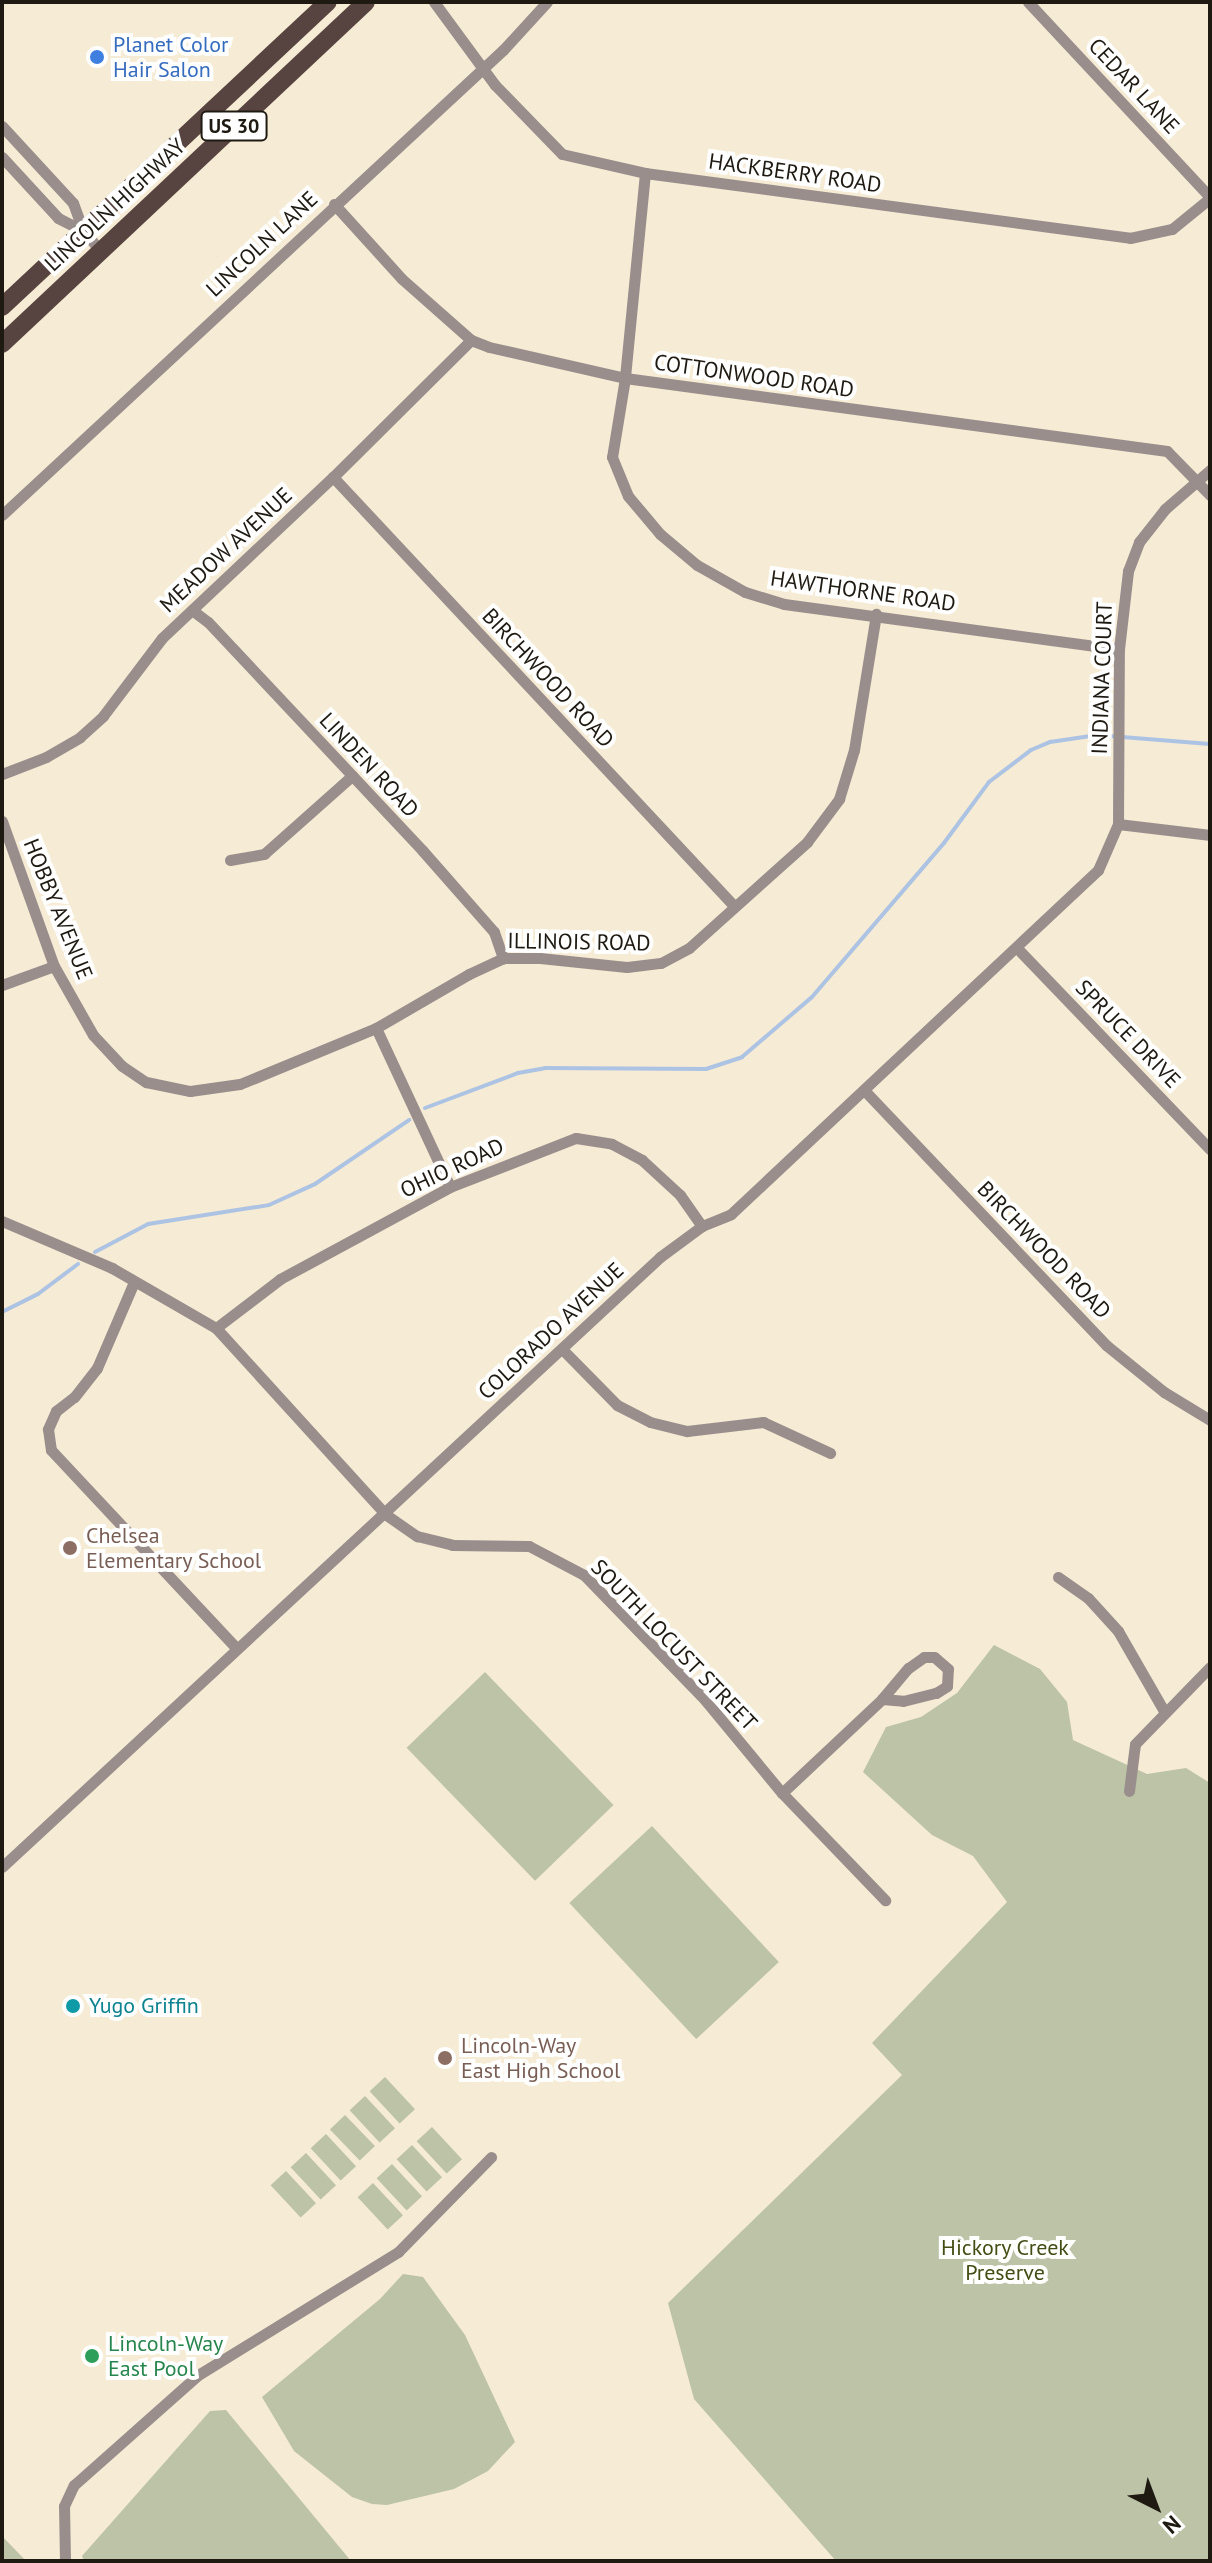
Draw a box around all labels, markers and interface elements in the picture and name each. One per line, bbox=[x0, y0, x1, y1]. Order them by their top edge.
place label: Planet Color Hair Salon bbox=[113, 31, 228, 82]
street label: CEDAR LANE bbox=[1083, 33, 1185, 139]
marker: Planet Color Hair Salon bbox=[88, 48, 106, 66]
road number: US 30 bbox=[200, 110, 268, 142]
street label: LINCOLN HIGHWAY bbox=[39, 133, 191, 277]
street label: HACKBERRY ROAD bbox=[707, 148, 883, 198]
street label: LINCOLN LANE bbox=[201, 186, 323, 302]
street label: COTTONWOOD ROAD bbox=[652, 349, 856, 403]
street label: MEADOW AVENUE bbox=[154, 482, 298, 618]
street label: HAWTHORNE ROAD bbox=[769, 565, 957, 617]
street label: INDIANA COURT bbox=[1086, 601, 1118, 755]
street label: BIRCHWOOD ROAD bbox=[477, 603, 619, 753]
street label: LINDEN ROAD bbox=[314, 707, 424, 823]
street label: HOBBY AVENUE bbox=[18, 834, 98, 984]
street label: ILLINOIS ROAD bbox=[507, 928, 651, 956]
street label: SPRUCE DRIVE bbox=[1070, 975, 1186, 1093]
street label: OHIO ROAD bbox=[396, 1133, 508, 1203]
street label: BIRCHWOOD ROAD bbox=[972, 1176, 1116, 1324]
street label: COLORADO AVENUE bbox=[473, 1257, 629, 1405]
place label: Chelsea Elementary School bbox=[86, 1522, 262, 1574]
marker: Chelsea Elementary School bbox=[61, 1539, 79, 1557]
street label: SOUTH LOCUST STREET bbox=[585, 1554, 763, 1736]
place label: Yugo Griffin bbox=[89, 1993, 199, 2019]
marker: Yugo Griffin bbox=[64, 1997, 82, 2015]
place label: Lincoln-Way East High School bbox=[461, 2032, 620, 2084]
marker: Lincoln-Way East High School bbox=[436, 2049, 454, 2067]
park label: Hickory Creek Preserve bbox=[941, 2234, 1069, 2286]
place label: Lincoln-Way East Pool bbox=[108, 2330, 223, 2382]
marker: Lincoln-Way East Pool bbox=[83, 2347, 101, 2365]
north arrow bbox=[1116, 2467, 1196, 2547]
text: N bbox=[1157, 2510, 1187, 2540]

